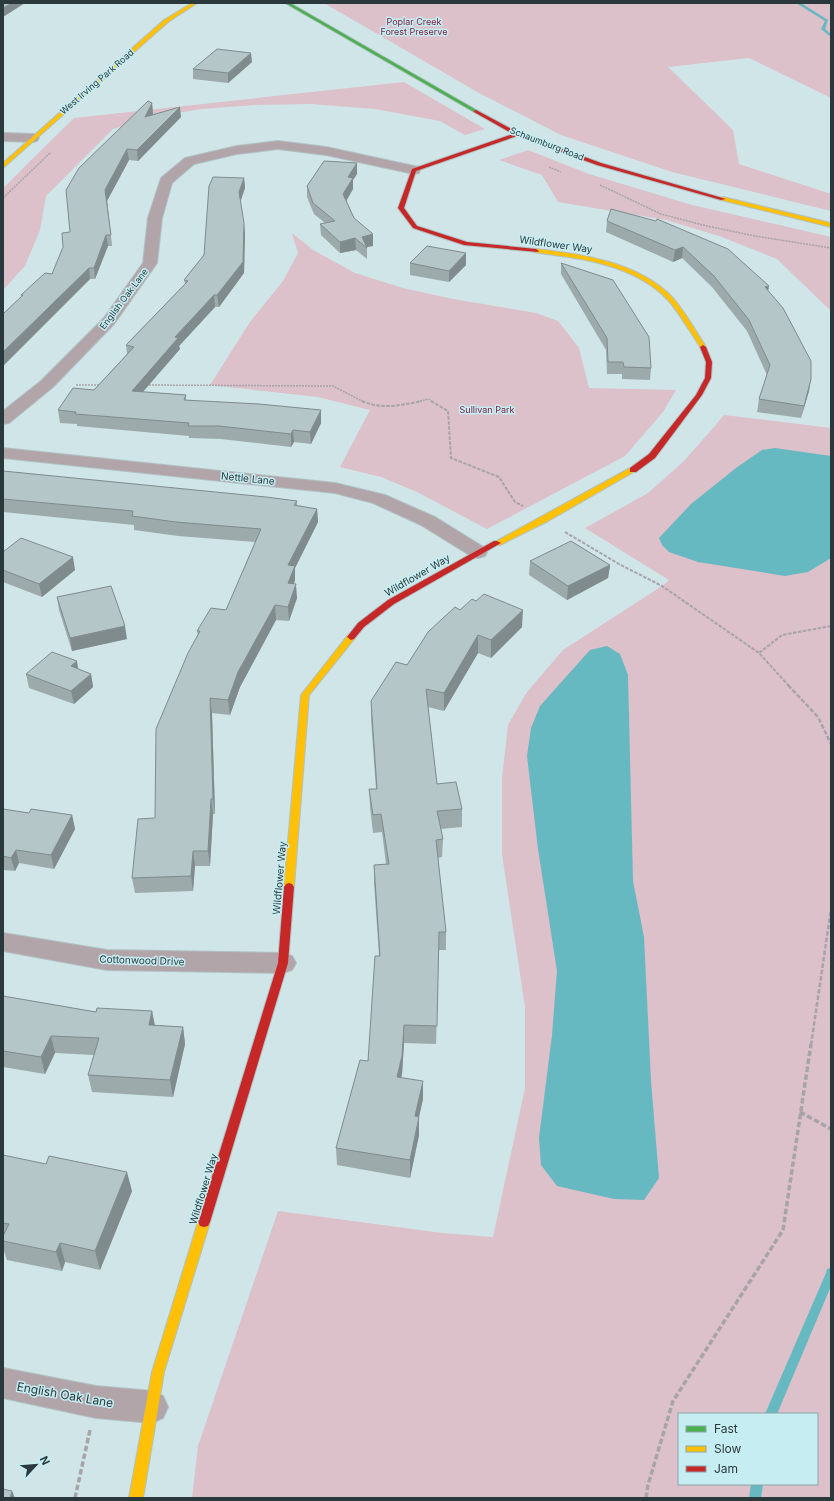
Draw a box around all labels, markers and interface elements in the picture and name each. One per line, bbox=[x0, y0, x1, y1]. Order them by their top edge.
park label: Poplar Creek Forest Preserve bbox=[381, 16, 447, 37]
street label: West Irving Park Road bbox=[58, 47, 136, 117]
street label: Schaumburg Road bbox=[509, 124, 586, 163]
street label: Wildflower Way bbox=[519, 233, 594, 255]
street label: English Oak Lane bbox=[97, 266, 150, 331]
park label: Sullivan Park bbox=[460, 404, 514, 415]
street label: Nettle Lane bbox=[221, 469, 276, 487]
street label: Wildflower Way bbox=[382, 551, 452, 599]
street label: Wildflower Way bbox=[270, 840, 288, 915]
street label: Cottonwood Drive bbox=[99, 953, 185, 967]
street label: Wildflower Way bbox=[187, 1152, 220, 1226]
street label: English Oak Lane bbox=[16, 1379, 115, 1410]
legend bbox=[678, 1413, 818, 1485]
text: Fast bbox=[714, 1421, 738, 1436]
text: Slow bbox=[714, 1441, 742, 1456]
north arrow bbox=[16, 1445, 56, 1485]
text: N bbox=[37, 1454, 53, 1467]
text: Jam bbox=[714, 1461, 738, 1476]

